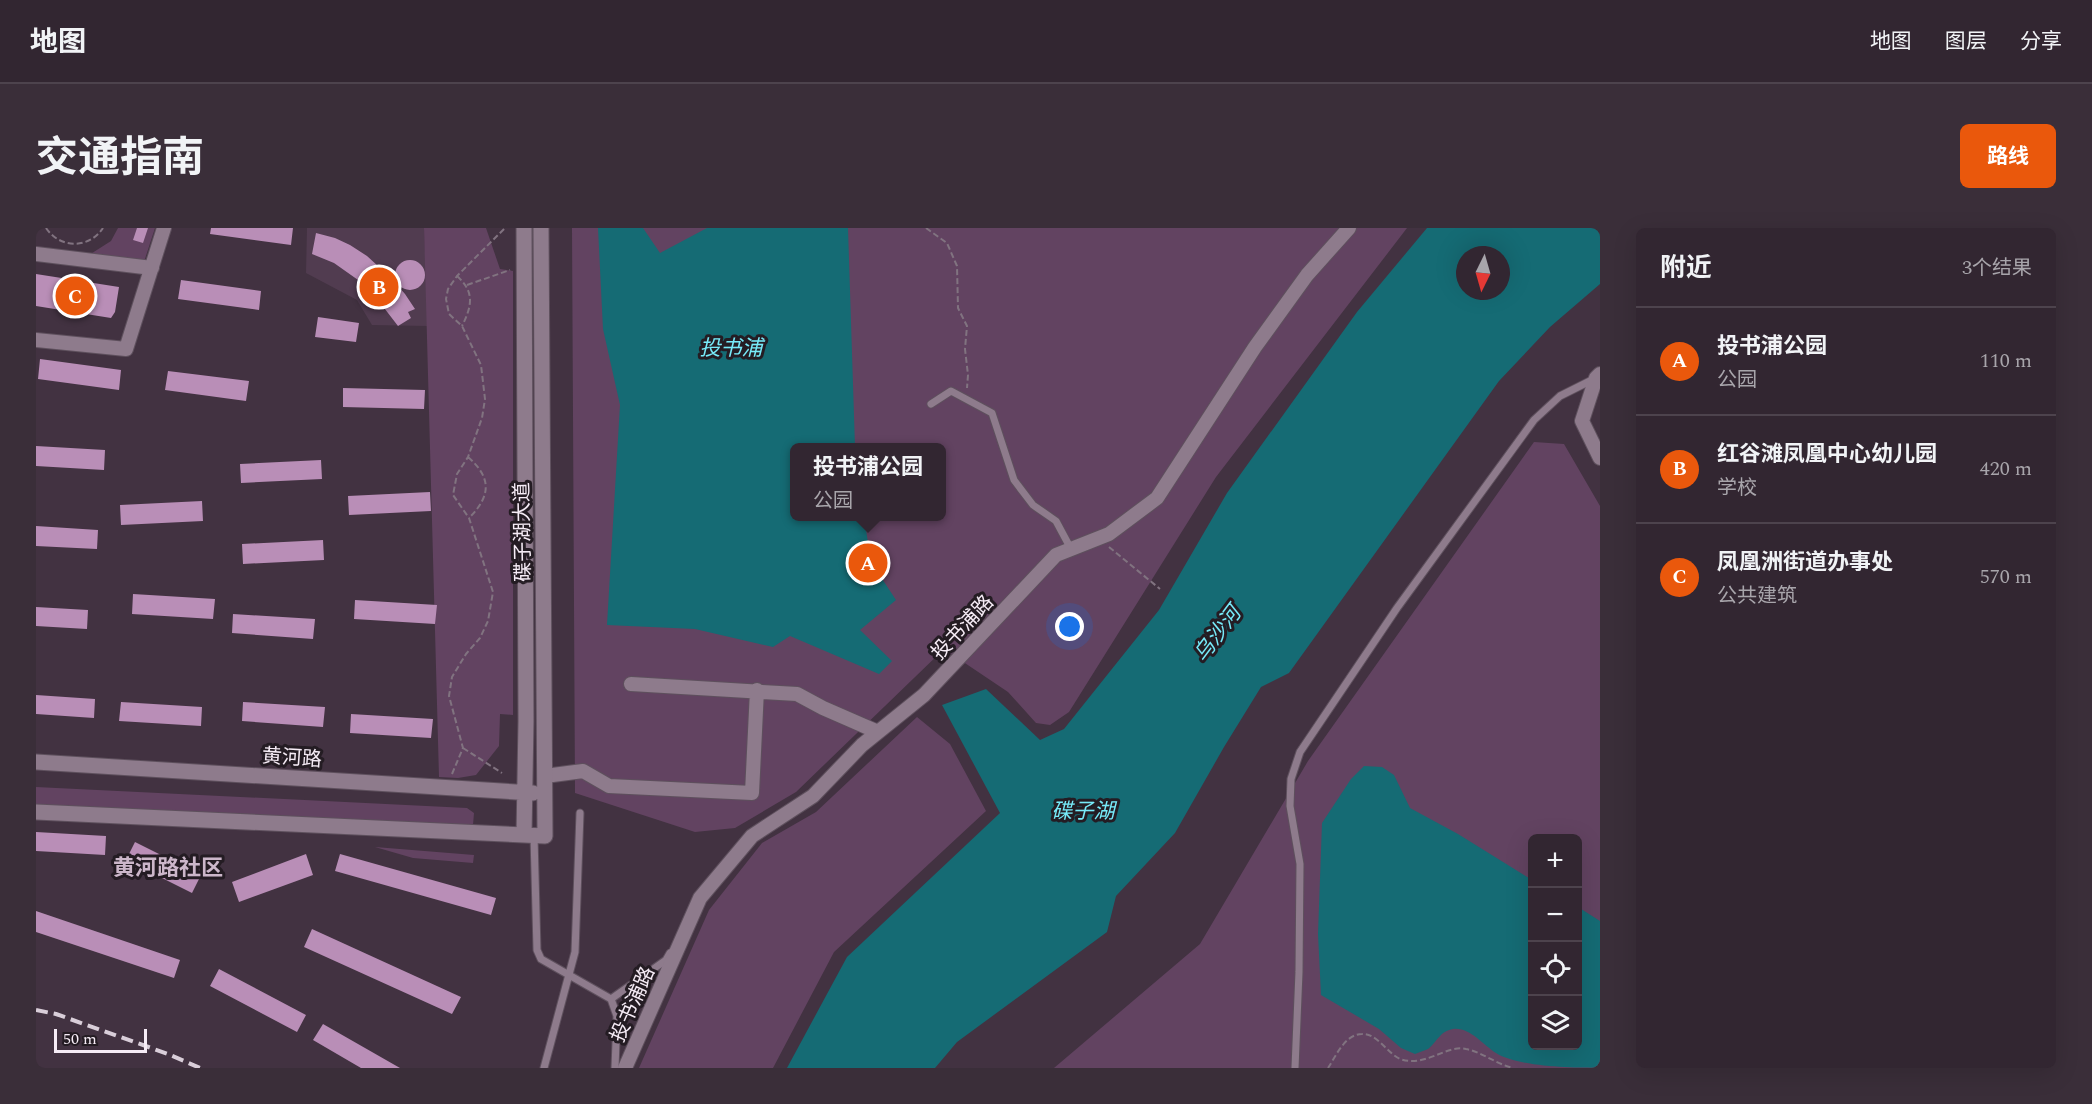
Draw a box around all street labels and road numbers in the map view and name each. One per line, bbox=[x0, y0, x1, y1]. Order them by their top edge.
street label: 碟子湖大道 bbox=[507, 482, 539, 582]
street label: 投书浦路 bbox=[924, 588, 1001, 667]
street label: 黄河路 bbox=[261, 741, 323, 775]
street label: 投书浦路 bbox=[603, 962, 663, 1047]

